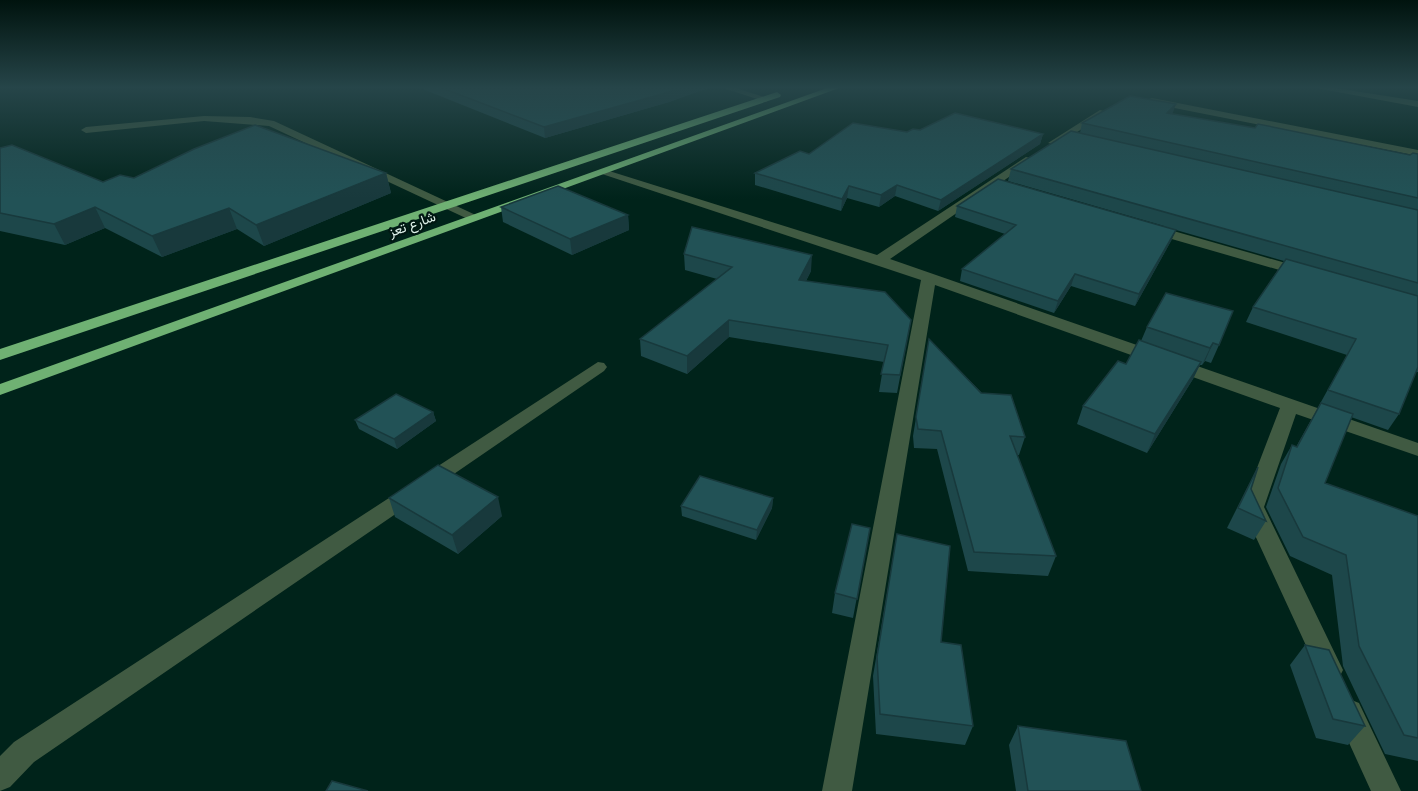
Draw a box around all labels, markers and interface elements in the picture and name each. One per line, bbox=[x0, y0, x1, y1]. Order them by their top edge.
street label: شارع تعز bbox=[385, 207, 439, 243]

